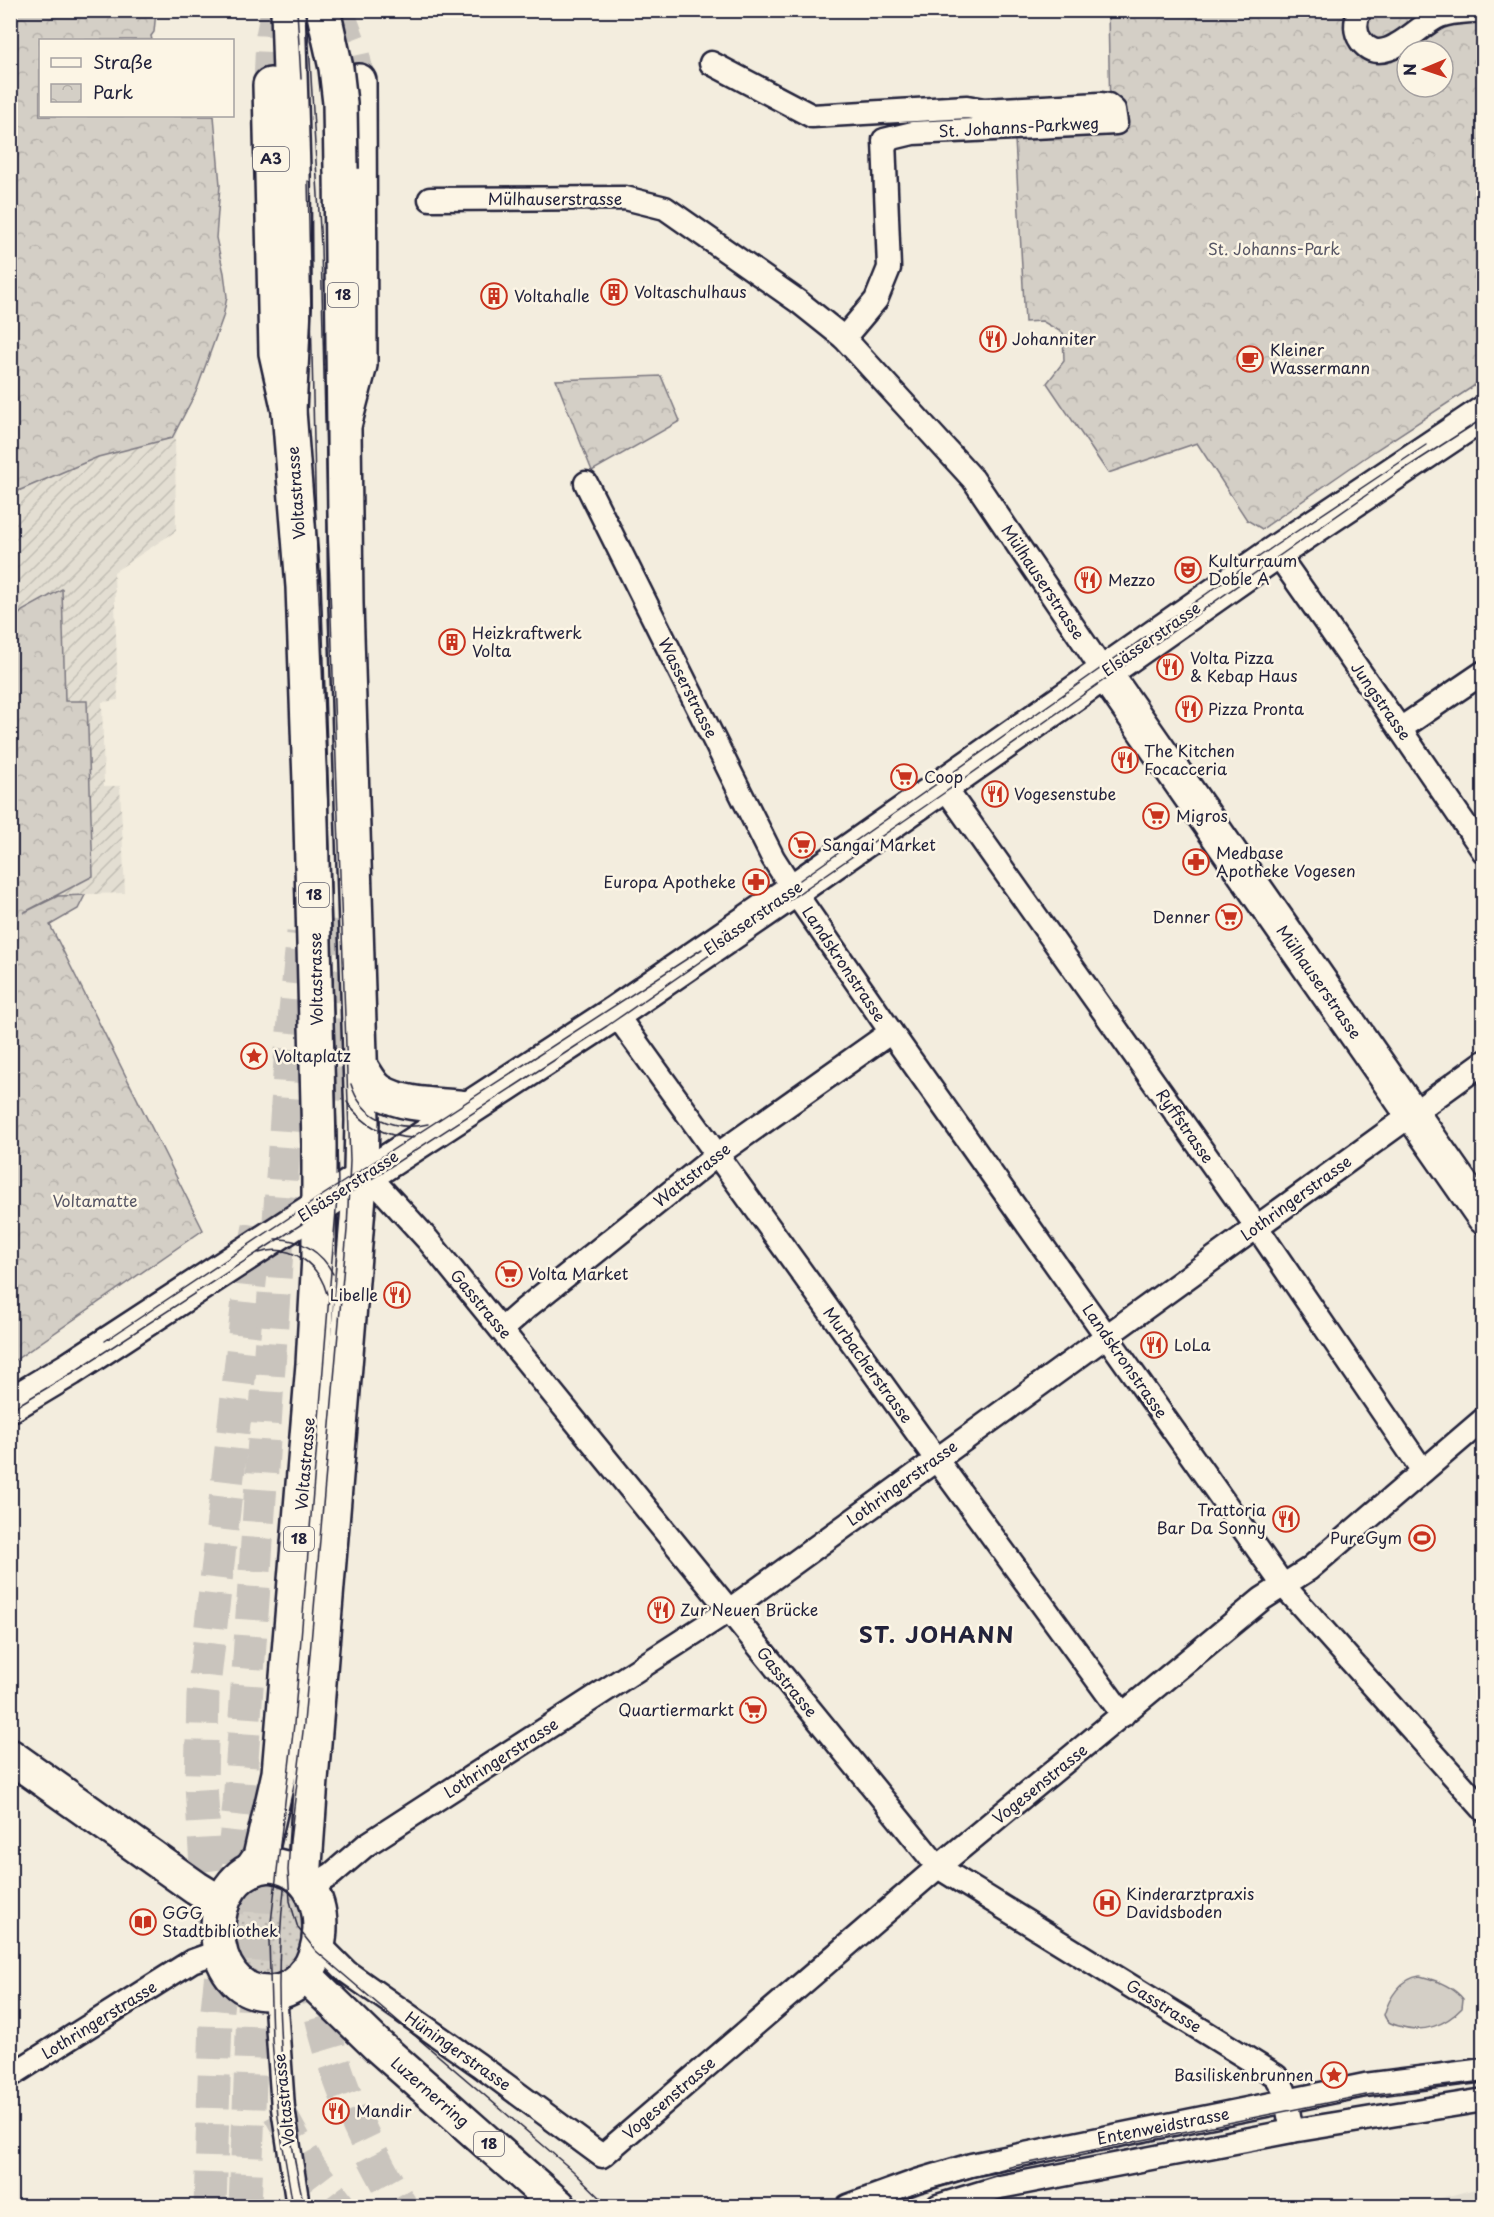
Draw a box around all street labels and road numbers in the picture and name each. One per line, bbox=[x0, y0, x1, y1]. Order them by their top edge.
street label: St. Johanns-Parkweg bbox=[938, 110, 1100, 142]
road number: A3 bbox=[253, 147, 289, 171]
street label: Mülhauserstrasse bbox=[488, 186, 622, 210]
road number: 18 bbox=[328, 283, 358, 307]
street label: Voltastrasse bbox=[280, 446, 310, 540]
street label: Mülhauserstrasse bbox=[996, 519, 1091, 644]
street label: Elsässerstrasse bbox=[1096, 595, 1205, 681]
street label: Wasserstrasse bbox=[653, 633, 725, 742]
street label: Jungstrasse bbox=[1346, 656, 1418, 745]
street label: Elsässerstrasse bbox=[698, 874, 807, 960]
road number: 18 bbox=[299, 883, 329, 907]
street label: Landskronstrasse bbox=[797, 901, 892, 1026]
street label: Mülhauserstrasse bbox=[1271, 920, 1368, 1043]
street label: Voltastrasse bbox=[302, 932, 328, 1026]
street label: Ryffstrasse bbox=[1151, 1083, 1220, 1168]
street label: Wattstrasse bbox=[648, 1136, 735, 1212]
street label: Elsässerstrasse bbox=[292, 1143, 403, 1227]
street label: Lothringerstrasse bbox=[1235, 1149, 1356, 1246]
street label: Gasstrasse bbox=[445, 1263, 518, 1344]
street label: Landskronstrasse bbox=[1077, 1298, 1174, 1423]
street label: Murbacherstrasse bbox=[818, 1301, 919, 1428]
street label: Voltastrasse bbox=[288, 1416, 320, 1511]
street label: Lothringerstrasse bbox=[841, 1434, 962, 1531]
road number: 18 bbox=[284, 1527, 314, 1551]
street label: Gasstrasse bbox=[752, 1641, 824, 1722]
street label: Lothringerstrasse bbox=[439, 1711, 562, 1803]
street label: Vogesenstrasse bbox=[987, 1737, 1092, 1829]
street label: Gasstrasse bbox=[1122, 1973, 1207, 2038]
street label: Lothringerstrasse bbox=[36, 1974, 161, 2064]
street label: Hüningerstrasse bbox=[401, 2005, 516, 2096]
street label: Luzernerring bbox=[386, 2050, 475, 2132]
street label: Vogesenstrasse bbox=[617, 2050, 720, 2144]
street label: Voltastrasse bbox=[266, 2052, 300, 2148]
street label: Entenweidstrasse bbox=[1095, 2100, 1231, 2150]
road number: 18 bbox=[474, 2132, 504, 2156]

